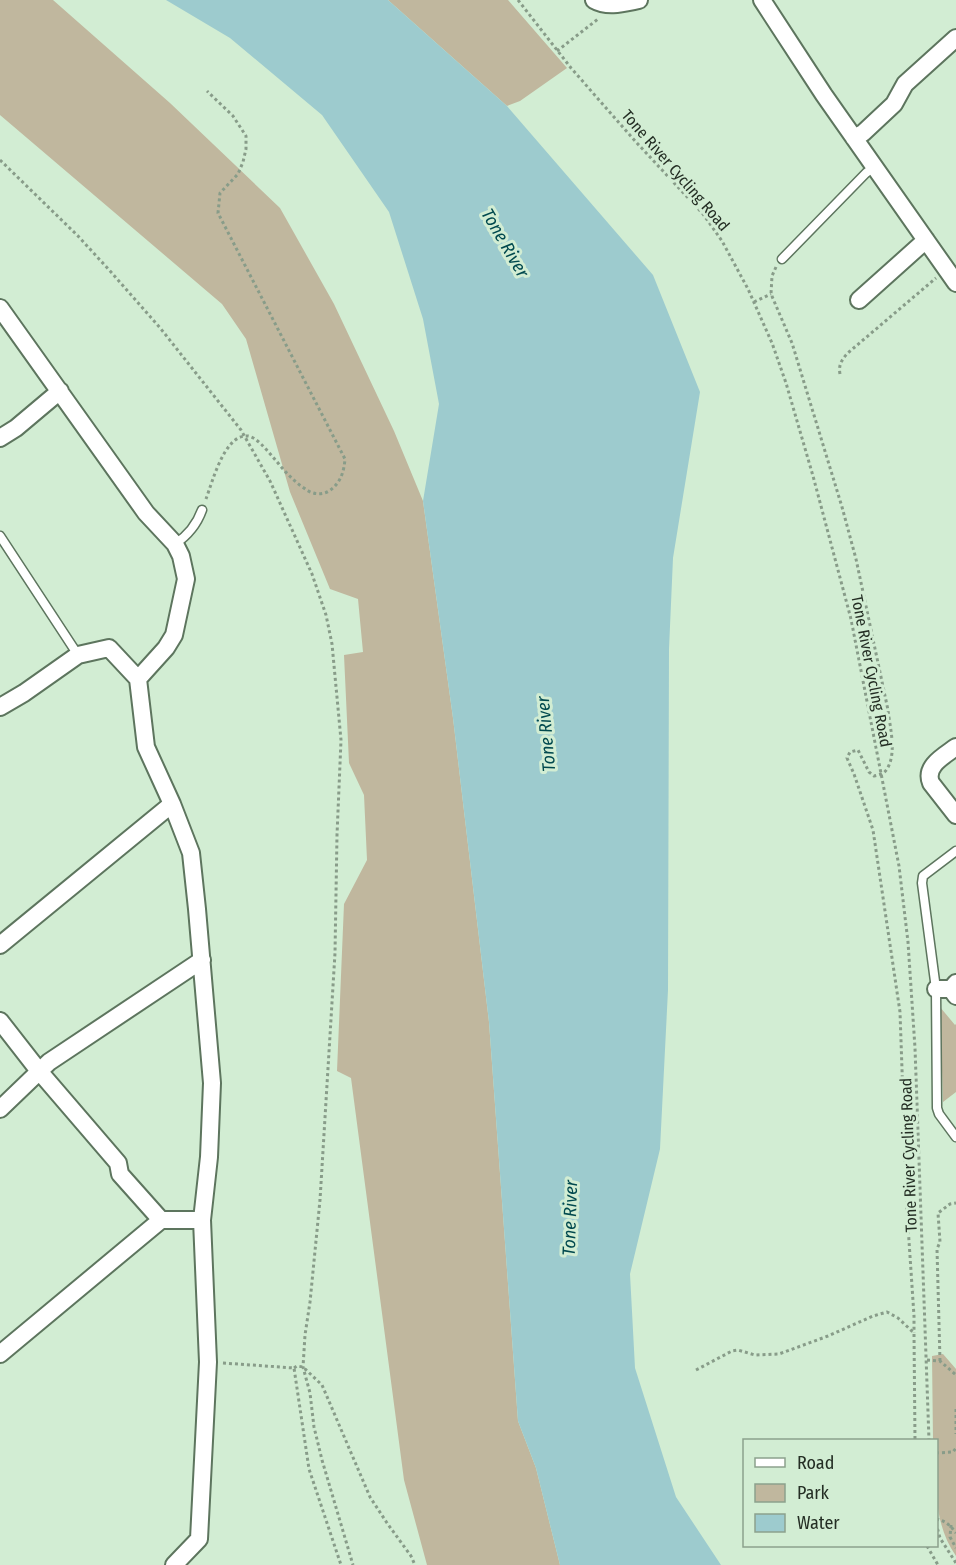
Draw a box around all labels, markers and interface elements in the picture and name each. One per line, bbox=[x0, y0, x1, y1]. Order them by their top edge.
street label: Tone River Cycling Road bbox=[618, 106, 733, 235]
water label: Tone River bbox=[477, 205, 534, 282]
street label: Tone River Cycling Road bbox=[847, 593, 896, 749]
water label: Tone River bbox=[532, 695, 560, 773]
street label: Tone River Cycling Road bbox=[896, 1077, 921, 1233]
water label: Tone River bbox=[558, 1179, 582, 1256]
legend bbox=[743, 1439, 938, 1547]
text: Road bbox=[797, 1452, 834, 1474]
text: Park bbox=[797, 1482, 830, 1504]
text: Water bbox=[797, 1512, 840, 1534]

